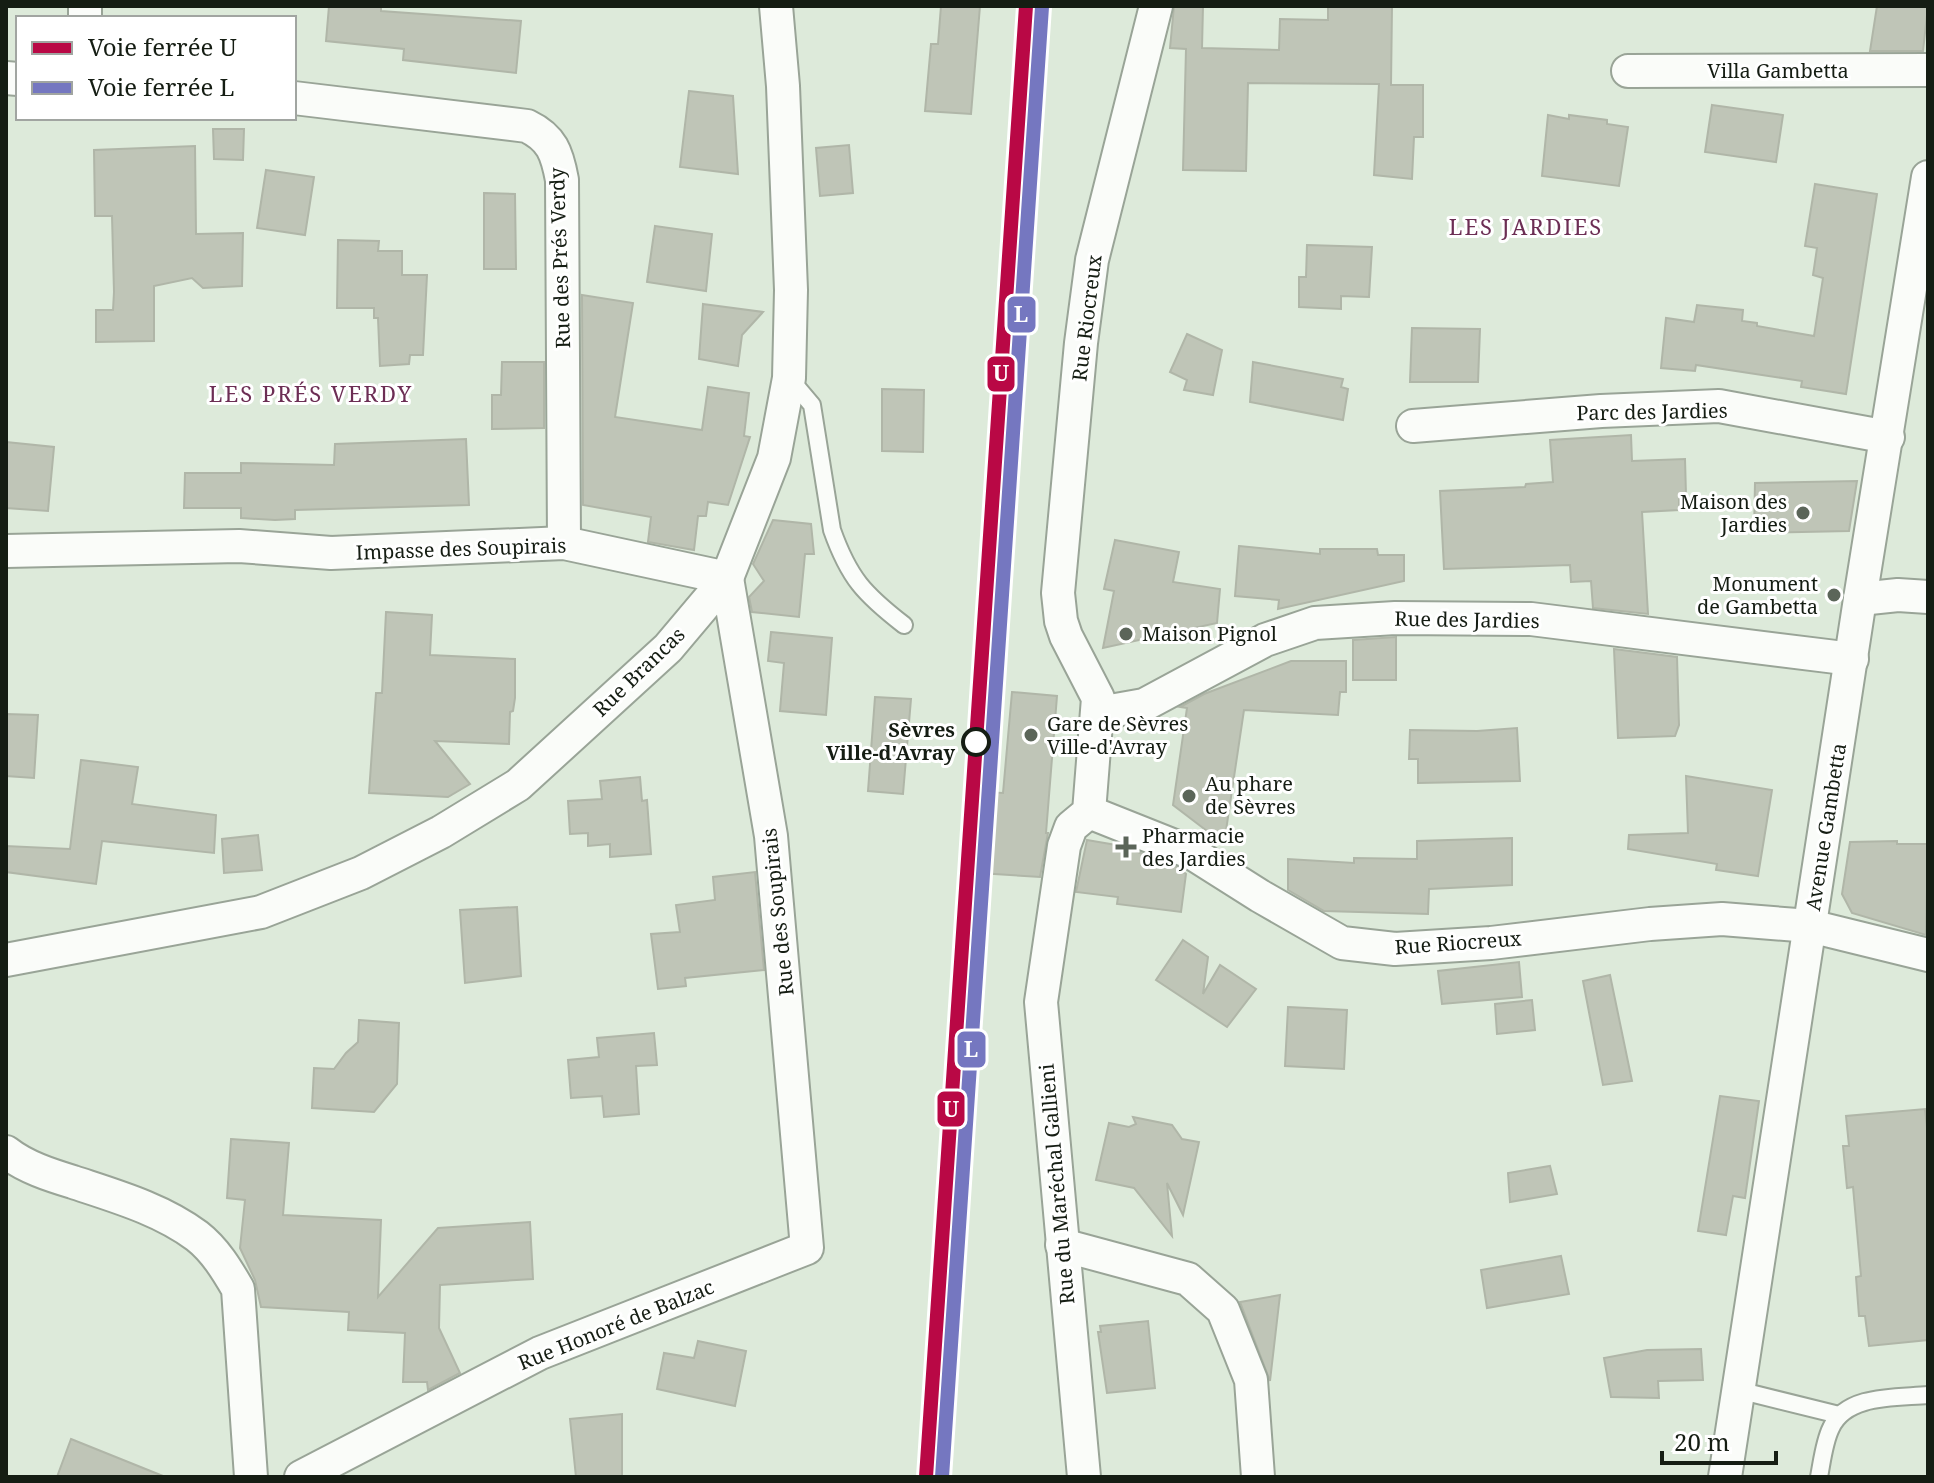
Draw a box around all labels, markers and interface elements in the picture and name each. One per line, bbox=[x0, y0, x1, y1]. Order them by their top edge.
legend bbox=[16, 16, 296, 120]
text: Voie ferrée U bbox=[88, 30, 237, 63]
street label: Villa Gambetta bbox=[1707, 57, 1849, 84]
text: Voie ferrée L bbox=[88, 70, 235, 103]
street label: Rue des Prés Verdy bbox=[543, 166, 576, 349]
district label: LES JARDIES bbox=[1449, 211, 1603, 241]
street label: Rue Riocreux bbox=[1065, 253, 1108, 383]
line badge: L bbox=[1006, 295, 1037, 334]
text: L bbox=[1014, 298, 1028, 328]
line badge: U bbox=[986, 355, 1016, 393]
text: U bbox=[993, 357, 1010, 387]
district label: LES PRÉS VERDY bbox=[209, 378, 413, 408]
street label: Parc des Jardies bbox=[1576, 397, 1728, 426]
place label: Maison des Jardies bbox=[1680, 488, 1787, 538]
marker: Maison des Jardies bbox=[1794, 504, 1812, 522]
street label: Impasse des Soupirais bbox=[355, 531, 567, 566]
place label: Monument de Gambetta bbox=[1697, 570, 1818, 620]
marker: Monument de Gambetta bbox=[1825, 586, 1843, 604]
street label: Rue des Jardies bbox=[1394, 605, 1540, 634]
place label: Maison Pignol bbox=[1142, 620, 1277, 647]
street label: Rue Brancas bbox=[587, 621, 691, 722]
marker: Maison Pignol bbox=[1117, 625, 1135, 643]
place label: Gare de Sèvres Ville-d'Avray bbox=[1047, 710, 1188, 760]
place label: Sèvres Ville-d'Avray bbox=[826, 716, 955, 766]
marker: Gare de Sèvres Ville-d'Avray bbox=[1022, 726, 1040, 744]
marker: Sèvres Ville-d'Avray bbox=[962, 728, 990, 756]
street label: Avenue Gambetta bbox=[1799, 741, 1852, 913]
place label: Au phare de Sèvres bbox=[1205, 770, 1295, 820]
marker: Au phare de Sèvres bbox=[1180, 787, 1198, 805]
place label: Pharmacie des Jardies bbox=[1142, 822, 1245, 872]
street label: Rue des Soupirais bbox=[755, 827, 800, 997]
marker: Pharmacie des Jardies bbox=[1117, 838, 1135, 856]
street label: Rue Riocreux bbox=[1394, 925, 1523, 960]
line badge: L bbox=[956, 1030, 987, 1069]
text: L bbox=[964, 1033, 978, 1063]
street label: Rue du Maréchal Gallieni bbox=[1032, 1062, 1080, 1306]
line badge: U bbox=[936, 1090, 966, 1128]
text: U bbox=[943, 1093, 960, 1123]
street label: Rue Honoré de Balzac bbox=[514, 1273, 718, 1376]
scale bar bbox=[1662, 1415, 1776, 1465]
text: 20 m bbox=[1674, 1425, 1730, 1458]

